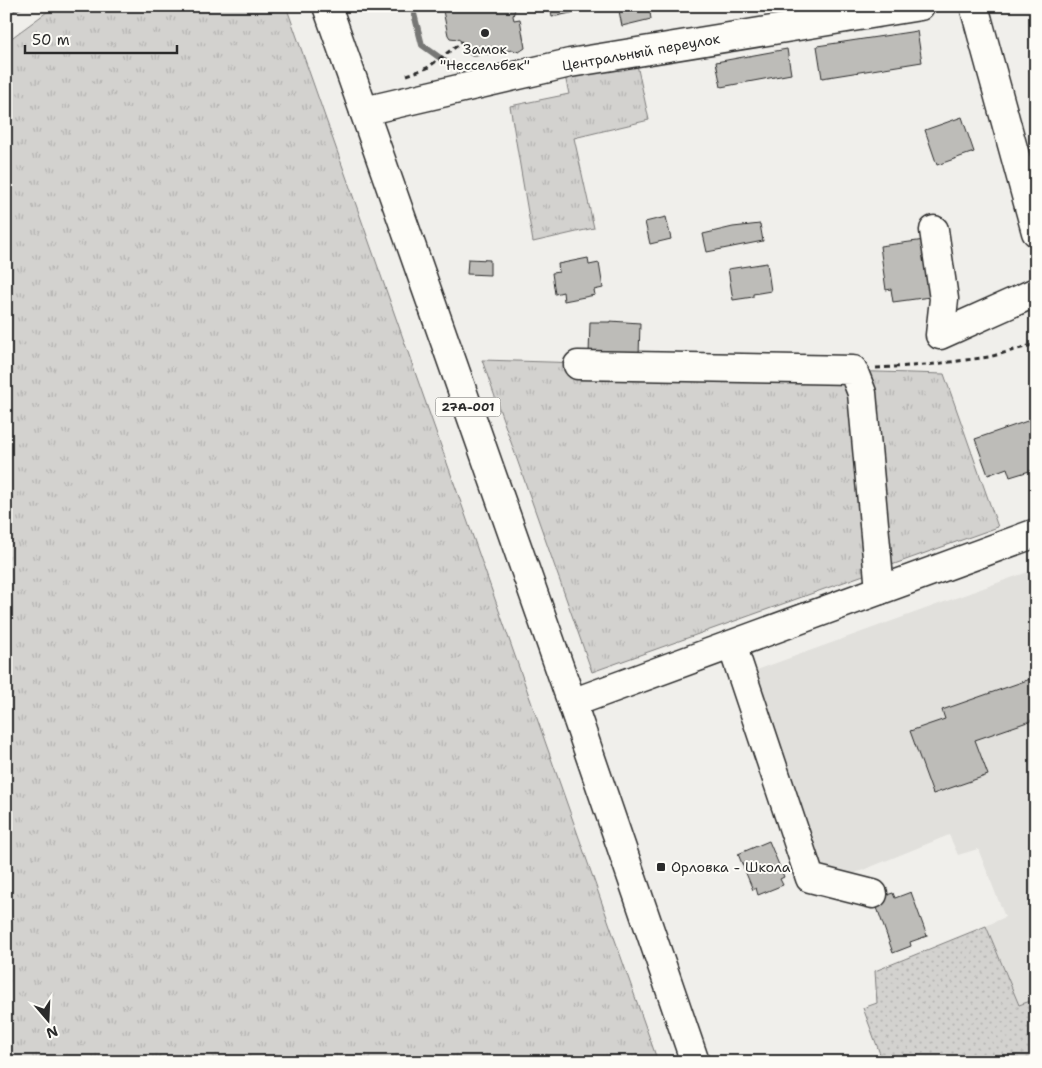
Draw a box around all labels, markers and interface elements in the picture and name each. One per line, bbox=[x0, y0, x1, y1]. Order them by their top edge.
scale bar bbox=[25, 22, 178, 54]
marker: Замок "Нессельбек" bbox=[479, 27, 491, 39]
street label: Центральный переулок bbox=[561, 29, 722, 75]
text: 50 m bbox=[32, 30, 70, 50]
place label: Замок "Нессельбек" bbox=[440, 40, 530, 74]
road number: 27А-001 bbox=[436, 398, 500, 417]
place label: Орловка - Школа bbox=[671, 858, 791, 876]
marker: Орловка - Школа bbox=[655, 861, 667, 873]
north arrow bbox=[22, 996, 72, 1046]
text: N bbox=[44, 1022, 60, 1043]

